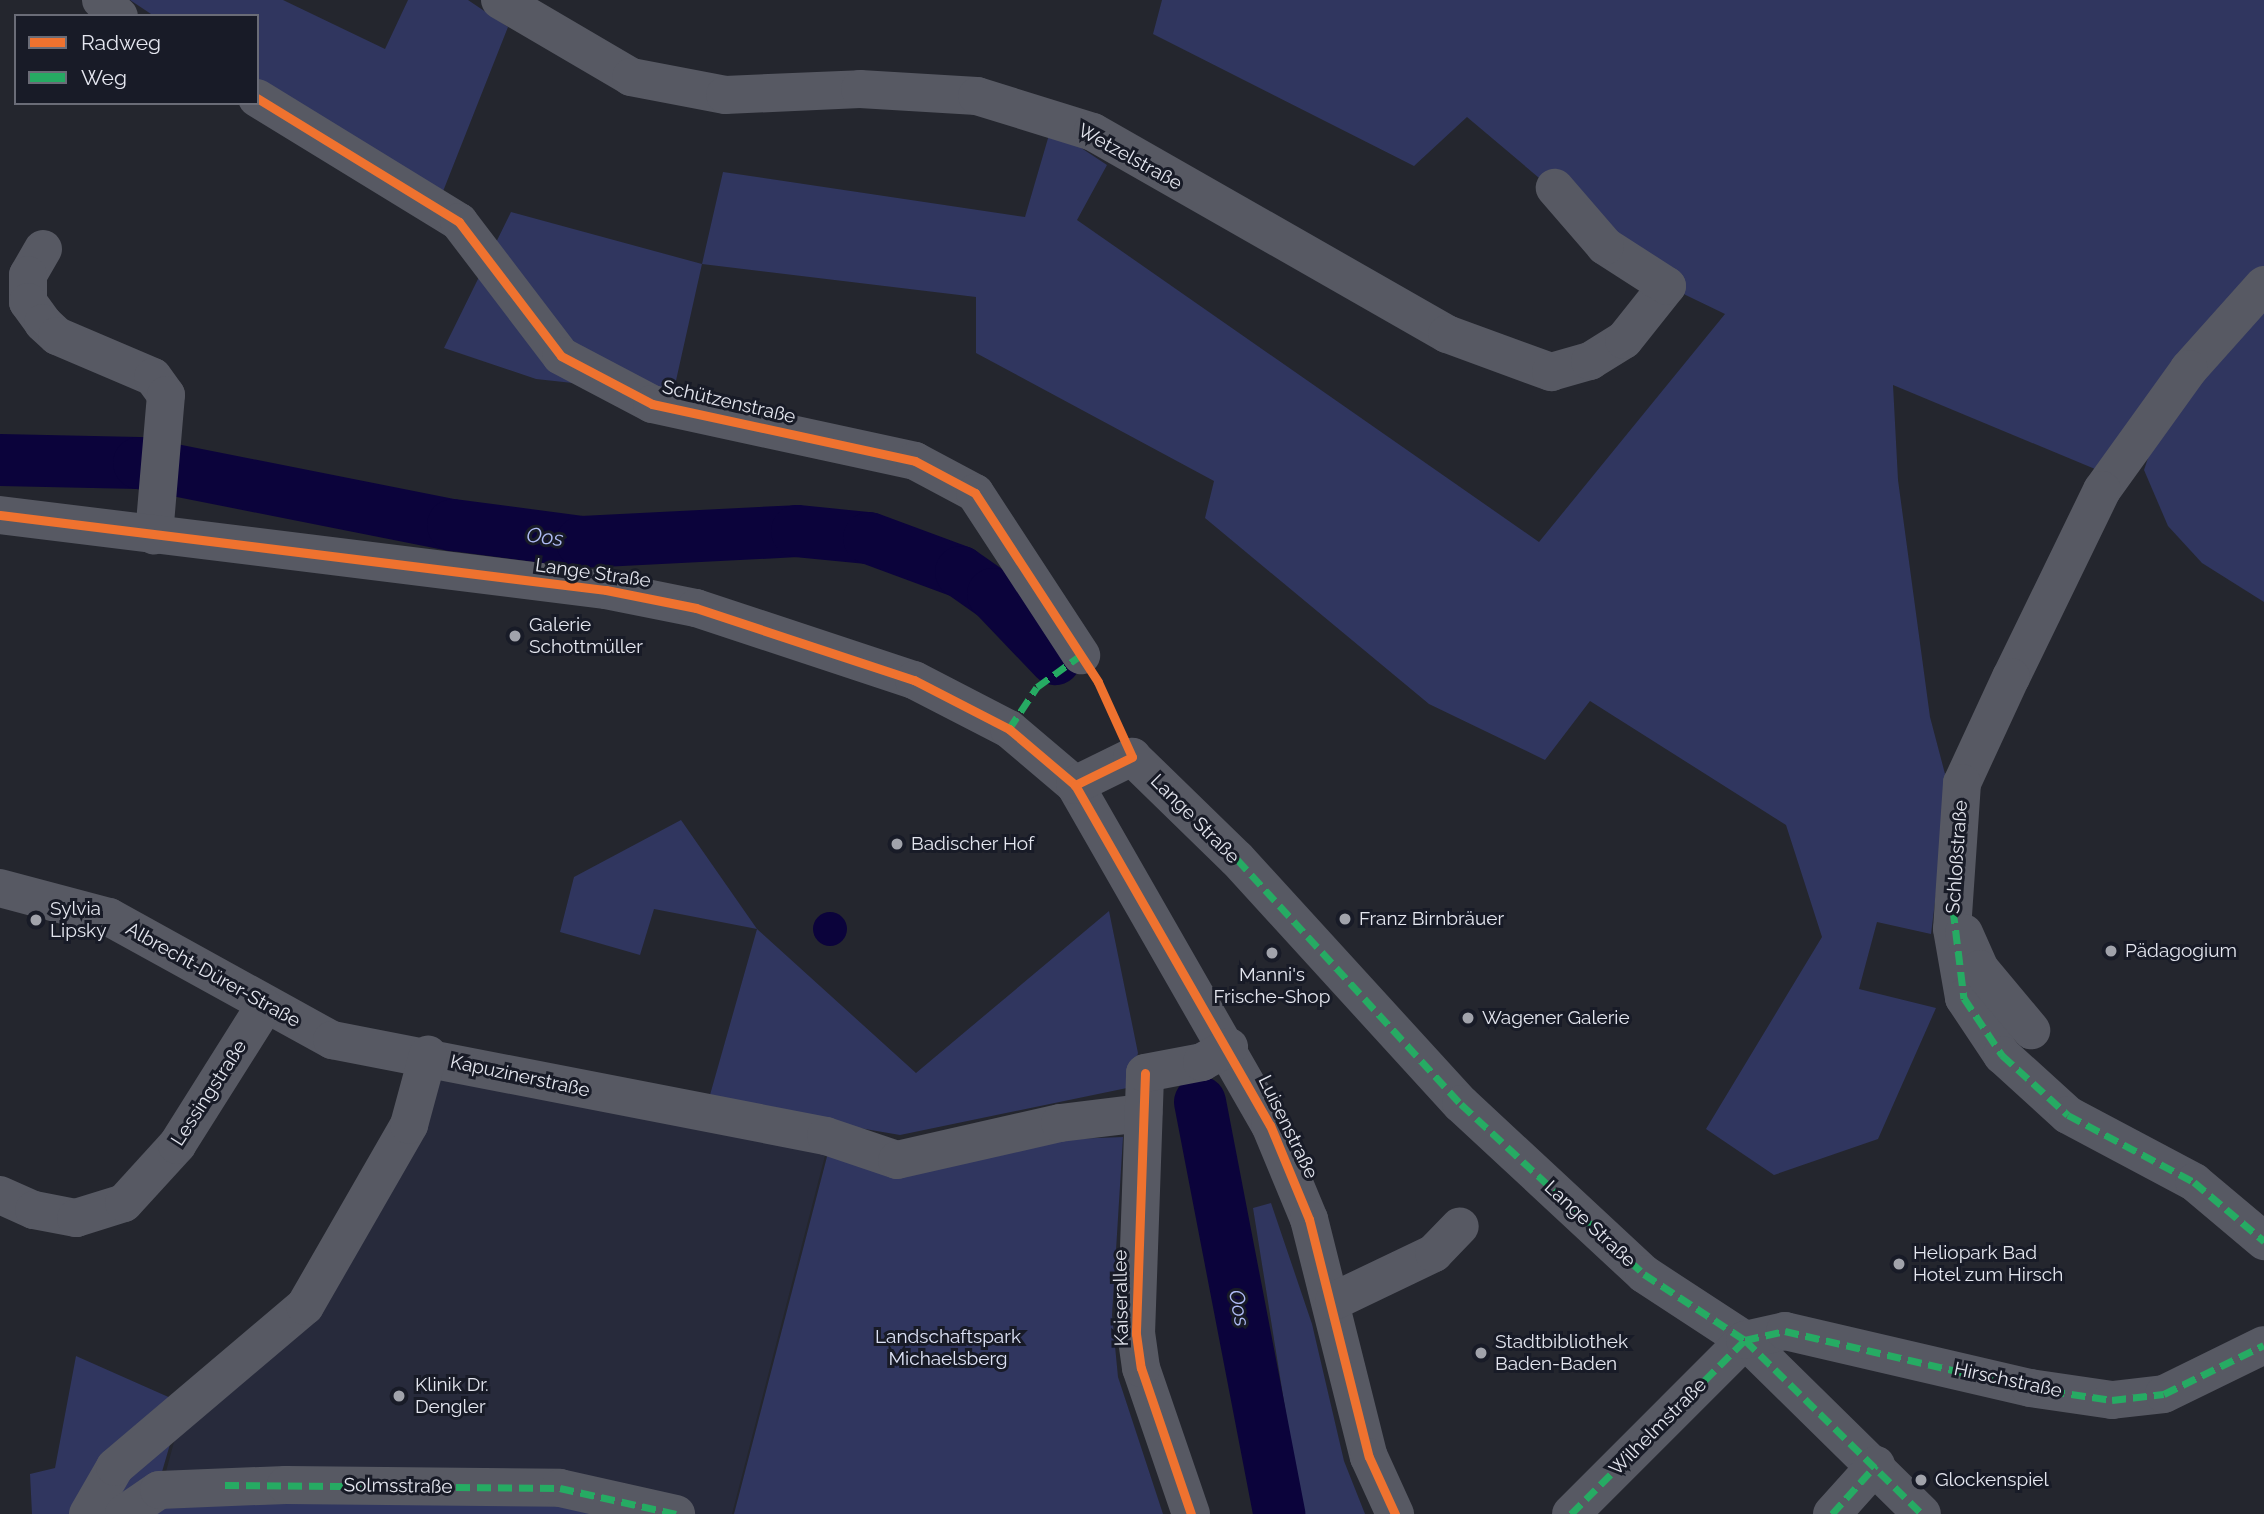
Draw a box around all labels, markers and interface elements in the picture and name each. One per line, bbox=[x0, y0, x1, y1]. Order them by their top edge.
legend bbox=[14, 14, 259, 105]
text: Radweg bbox=[81, 30, 161, 55]
text: Weg bbox=[81, 65, 127, 90]
street label: Wetzelstraße bbox=[1074, 119, 1186, 195]
street label: Schützenstraße bbox=[660, 376, 798, 428]
water label: Oos bbox=[525, 522, 565, 552]
street label: Lange Straße bbox=[534, 554, 652, 592]
place label: Galerie Schottmüller bbox=[529, 614, 643, 658]
marker: Galerie Schottmüller bbox=[507, 628, 523, 644]
street label: Lange Straße bbox=[1146, 770, 1244, 868]
street label: Schloßstraße bbox=[1942, 799, 1972, 915]
place label: Badischer Hof bbox=[911, 833, 1035, 855]
marker: Badischer Hof bbox=[889, 836, 905, 852]
place label: Sylvia Lipsky bbox=[50, 898, 106, 942]
place label: Franz Birnbräuer bbox=[1359, 908, 1504, 930]
marker: Franz Birnbräuer bbox=[1337, 911, 1353, 927]
marker: Sylvia Lipsky bbox=[28, 912, 44, 928]
street label: Albrecht-Dürer-Straße bbox=[122, 918, 304, 1032]
place label: Pädagogium bbox=[2125, 940, 2237, 962]
marker: Pädagogium bbox=[2103, 943, 2119, 959]
marker: Manni's Frische-Shop bbox=[1264, 945, 1280, 961]
place label: Manni's Frische-Shop bbox=[1214, 964, 1330, 1008]
place label: Wagener Galerie bbox=[1482, 1007, 1630, 1029]
marker: Wagener Galerie bbox=[1460, 1010, 1476, 1026]
street label: Lessingstraße bbox=[166, 1036, 252, 1150]
street label: Kapuzinerstraße bbox=[448, 1050, 592, 1102]
street label: Luisenstraße bbox=[1253, 1072, 1323, 1182]
street label: Lange Straße bbox=[1540, 1176, 1640, 1272]
place label: Heliopark Bad Hotel zum Hirsch bbox=[1913, 1242, 2064, 1286]
street label: Kaiserallee bbox=[1109, 1249, 1133, 1347]
marker: Heliopark Bad Hotel zum Hirsch bbox=[1891, 1256, 1907, 1272]
water label: Oos bbox=[1223, 1287, 1255, 1329]
park label: Landschaftspark Michaelsberg bbox=[875, 1326, 1021, 1370]
place label: Stadtbibliothek Baden-Baden bbox=[1495, 1331, 1628, 1375]
marker: Stadtbibliothek Baden-Baden bbox=[1473, 1345, 1489, 1361]
street label: Hirschstraße bbox=[1952, 1357, 2064, 1403]
place label: Klinik Dr. Dengler bbox=[415, 1374, 489, 1418]
street label: Wilhelmstraße bbox=[1605, 1374, 1711, 1480]
marker: Klinik Dr. Dengler bbox=[389, 1386, 409, 1406]
place label: Glockenspiel bbox=[1935, 1469, 2049, 1491]
marker: Glockenspiel bbox=[1913, 1472, 1929, 1488]
street label: Solmsstraße bbox=[343, 1474, 453, 1498]

